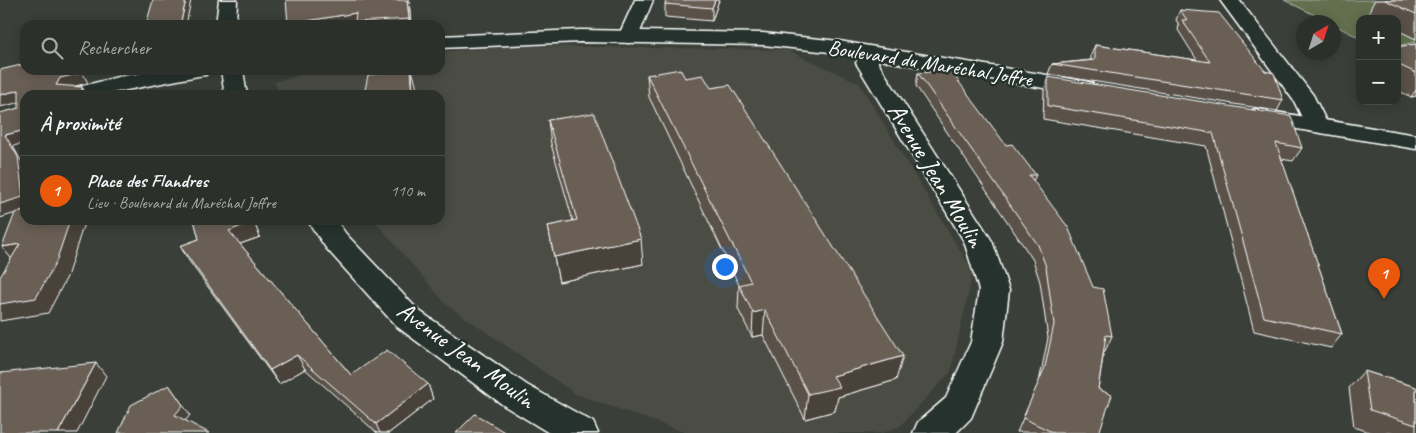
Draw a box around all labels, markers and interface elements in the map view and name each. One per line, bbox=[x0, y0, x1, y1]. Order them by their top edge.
north arrow bbox=[1296, 15, 1341, 60]
map controls bbox=[1356, 15, 1401, 105]
button: + bbox=[1356, 15, 1401, 60]
search box bbox=[20, 20, 445, 75]
icon: search bbox=[38, 34, 66, 62]
street label: Boulevard du Maréchal Joffre bbox=[826, 34, 1035, 92]
text: Rechercher bbox=[78, 36, 151, 60]
button: − bbox=[1356, 60, 1401, 105]
street label: Avenue Jean Moulin bbox=[880, 97, 992, 254]
text: À proximité bbox=[40, 110, 120, 136]
text: Place des Flandres bbox=[87, 169, 208, 193]
text: 1 bbox=[52, 181, 60, 201]
text: 110 m bbox=[391, 181, 425, 201]
text: Lieu · Boulevard du Maréchal Joffre bbox=[87, 193, 276, 213]
your location bbox=[712, 254, 738, 280]
pin: 1 bbox=[1368, 258, 1400, 299]
street label: Avenue Jean Moulin bbox=[391, 294, 543, 417]

